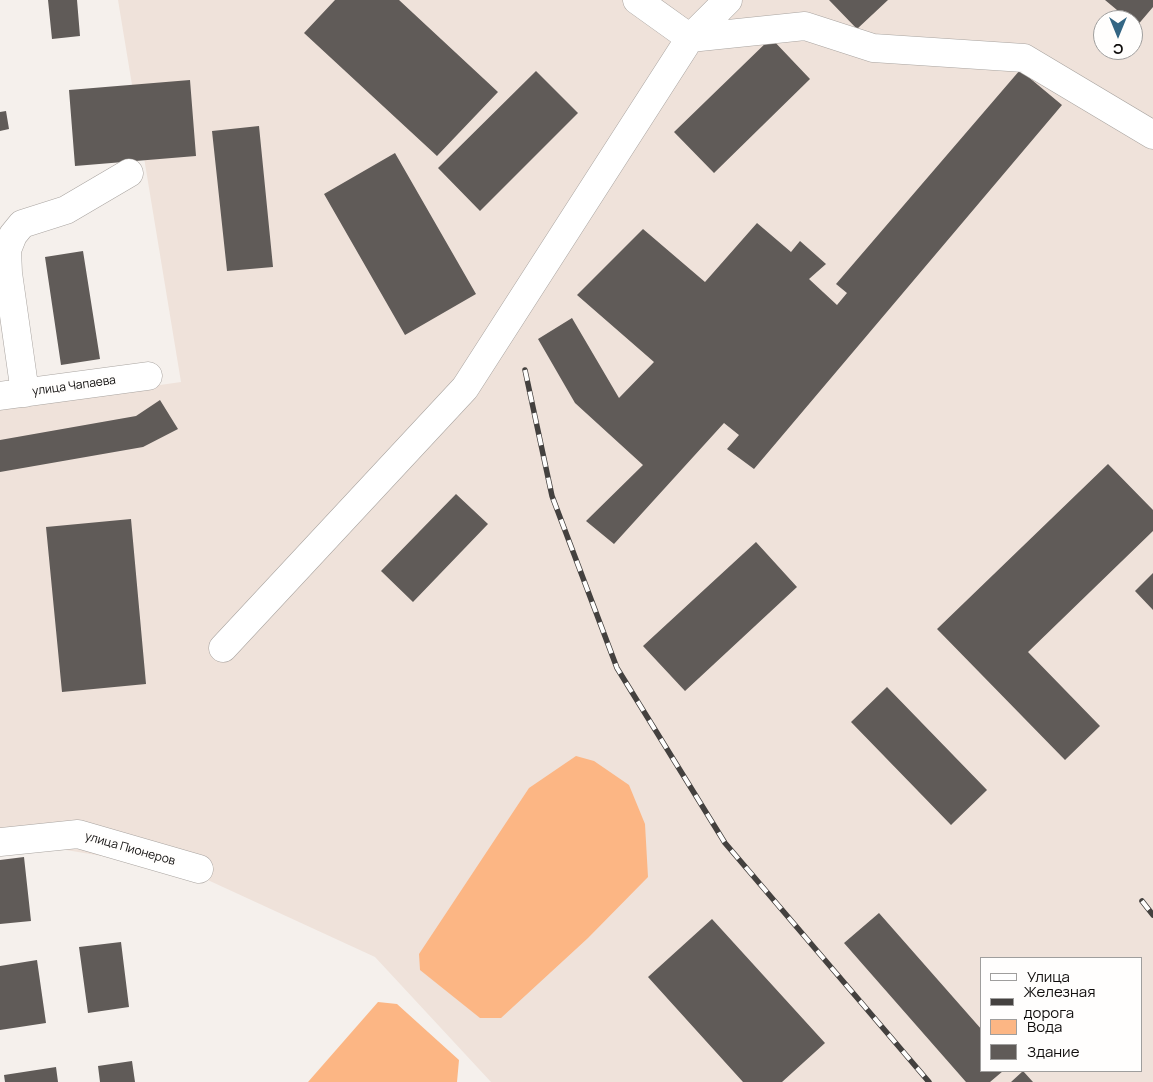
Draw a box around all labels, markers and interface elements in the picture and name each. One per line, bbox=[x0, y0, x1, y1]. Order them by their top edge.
north arrow bbox=[1093, 10, 1143, 60]
text: С bbox=[1113, 40, 1123, 59]
street label: улица Чапаева bbox=[31, 373, 117, 399]
street label: улица Пионеров bbox=[83, 829, 177, 869]
legend bbox=[980, 957, 1143, 1072]
text: Улица bbox=[1027, 966, 1070, 987]
text: Железная дорога bbox=[1024, 981, 1095, 1023]
text: Вода bbox=[1027, 1016, 1062, 1037]
text: Здание bbox=[1027, 1041, 1079, 1062]

